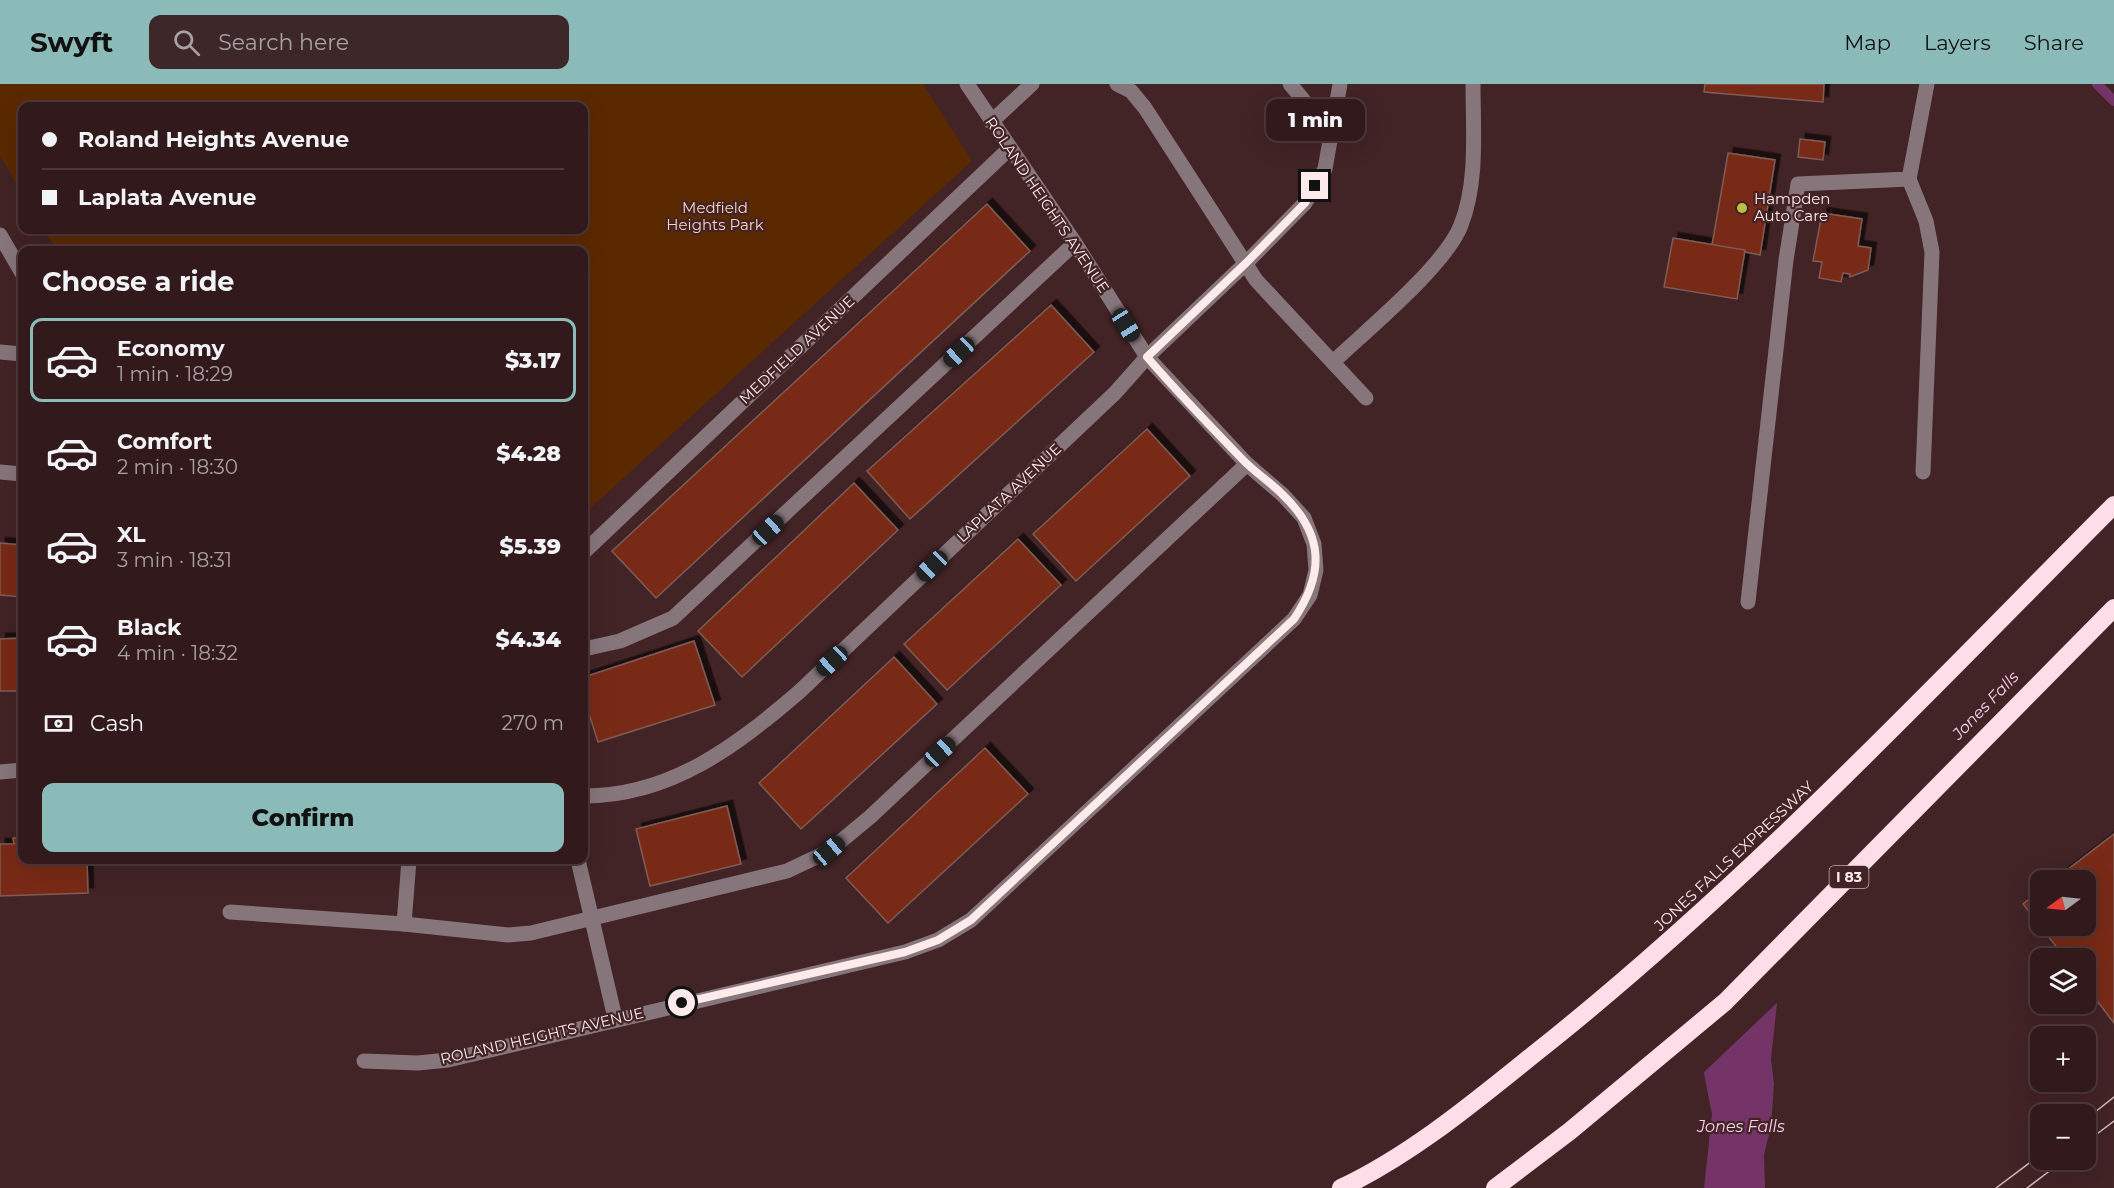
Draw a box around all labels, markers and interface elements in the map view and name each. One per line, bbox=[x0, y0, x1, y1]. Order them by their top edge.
search box bbox=[149, 15, 569, 69]
text: Swyft bbox=[30, 25, 113, 59]
icon: search bbox=[170, 26, 203, 59]
text: Search here bbox=[218, 29, 349, 56]
text: Map bbox=[1844, 30, 1891, 55]
text: Layers bbox=[1924, 30, 1991, 55]
text: Share bbox=[2024, 30, 2084, 55]
callout: 1 min bbox=[1266, 99, 1364, 141]
text: 1 min bbox=[1288, 108, 1343, 132]
street label: ROLAND HEIGHTS AVENUE bbox=[981, 113, 1114, 296]
text: Roland Heights Avenue bbox=[78, 126, 349, 153]
route end bbox=[1301, 172, 1328, 199]
text: Laplata Avenue bbox=[78, 184, 256, 211]
place label: Hampden Auto Care bbox=[1754, 189, 1831, 225]
park label: Medfield Heights Park bbox=[666, 198, 764, 234]
marker: Hampden Auto Care bbox=[1735, 201, 1749, 215]
text: Choose a ride bbox=[42, 265, 234, 298]
street label: MEDFIELD AVENUE bbox=[735, 291, 858, 408]
car bbox=[1109, 305, 1143, 345]
icon: car bbox=[45, 333, 99, 387]
car bbox=[940, 333, 978, 371]
text: Economy bbox=[117, 335, 225, 362]
text: $3.17 bbox=[505, 347, 561, 374]
text: 1 min · 18:29 bbox=[117, 362, 233, 386]
icon: car bbox=[45, 426, 99, 480]
text: Comfort bbox=[117, 428, 212, 455]
street label: LAPLATA AVENUE bbox=[952, 439, 1065, 546]
text: $4.28 bbox=[496, 440, 561, 467]
text: 2 min · 18:30 bbox=[117, 455, 238, 479]
car bbox=[749, 511, 787, 549]
icon: car bbox=[45, 519, 99, 573]
text: XL bbox=[117, 521, 146, 548]
text: $5.39 bbox=[499, 533, 561, 560]
car bbox=[913, 547, 951, 585]
text: 3 min · 18:31 bbox=[117, 548, 232, 572]
icon: car bbox=[45, 612, 99, 666]
text: Black bbox=[117, 614, 181, 641]
text: $4.34 bbox=[496, 626, 561, 653]
text: 4 min · 18:32 bbox=[117, 641, 238, 665]
car bbox=[813, 642, 851, 680]
water label: Jones Falls bbox=[1947, 667, 2023, 744]
icon: cash bbox=[42, 707, 75, 740]
text: Cash bbox=[90, 710, 144, 737]
text: 270 m bbox=[502, 711, 564, 735]
car bbox=[921, 733, 959, 771]
street label: JONES FALLS EXPRESSWAY bbox=[1649, 776, 1818, 935]
button: Confirm bbox=[42, 783, 564, 852]
car bbox=[809, 833, 849, 869]
road number: I 83 bbox=[1830, 866, 1868, 888]
north arrow bbox=[2030, 870, 2096, 936]
map controls bbox=[2030, 870, 2096, 1170]
button: layers bbox=[2030, 948, 2096, 1014]
route start bbox=[668, 989, 695, 1016]
street label: ROLAND HEIGHTS AVENUE bbox=[438, 1003, 646, 1068]
button: + bbox=[2030, 1026, 2096, 1092]
button: − bbox=[2030, 1104, 2096, 1170]
water label: Jones Falls bbox=[1696, 1117, 1785, 1136]

